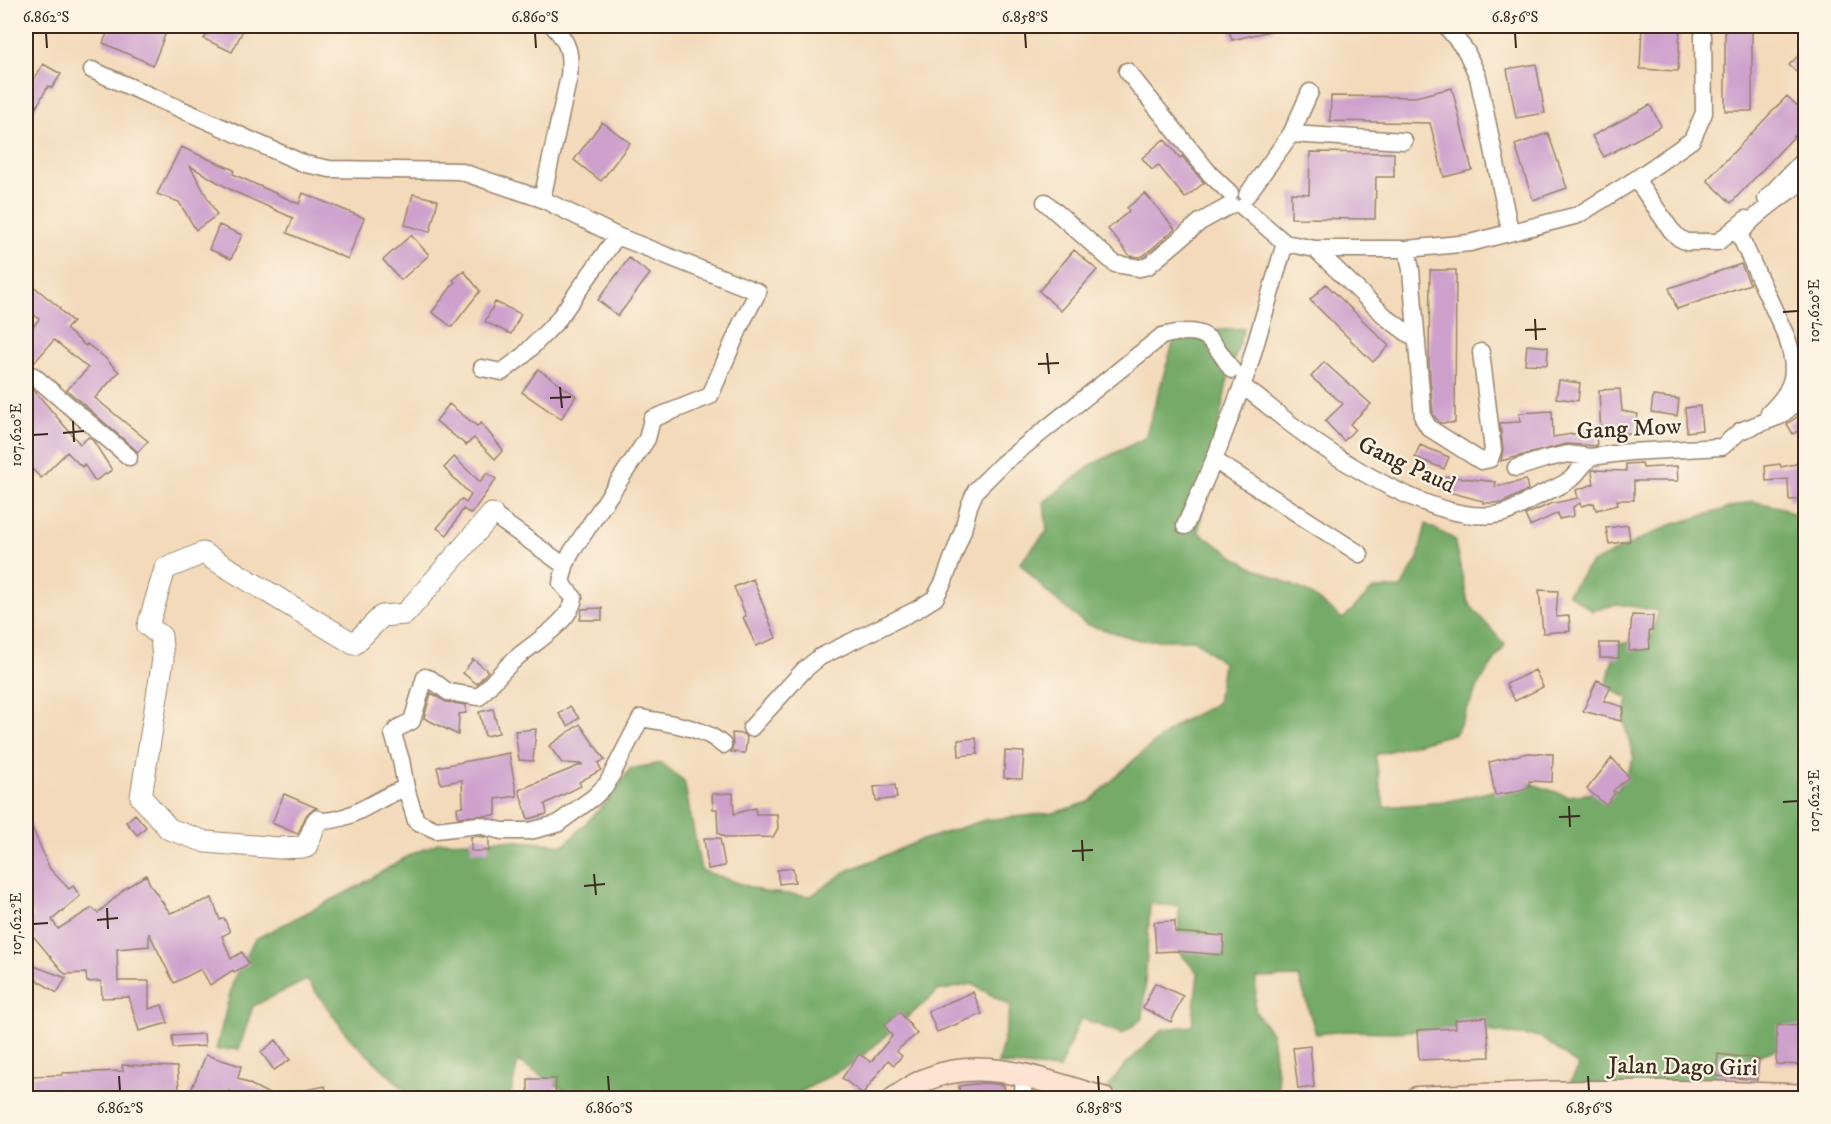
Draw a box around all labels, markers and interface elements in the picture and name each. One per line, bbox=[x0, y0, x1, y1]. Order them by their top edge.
text: 6.862°S bbox=[23, 8, 69, 27]
text: 6.860°S bbox=[511, 8, 559, 27]
text: 6.858°S bbox=[1002, 8, 1048, 27]
text: 6.856°S bbox=[1492, 8, 1539, 27]
text: 107.620°E bbox=[1805, 279, 1824, 343]
text: 107.620°E bbox=[7, 403, 26, 467]
street label: Gang Mow bbox=[1576, 411, 1683, 447]
street label: Gang Paud bbox=[1353, 429, 1460, 500]
text: 107.622°E bbox=[1805, 769, 1824, 832]
text: 107.622°E bbox=[7, 892, 26, 955]
street label: Jalan Dago Giri bbox=[1606, 1051, 1758, 1083]
text: 6.862°S bbox=[97, 1099, 143, 1118]
text: 6.860°S bbox=[585, 1099, 633, 1118]
text: 6.858°S bbox=[1076, 1099, 1122, 1118]
text: 6.856°S bbox=[1566, 1099, 1613, 1118]

